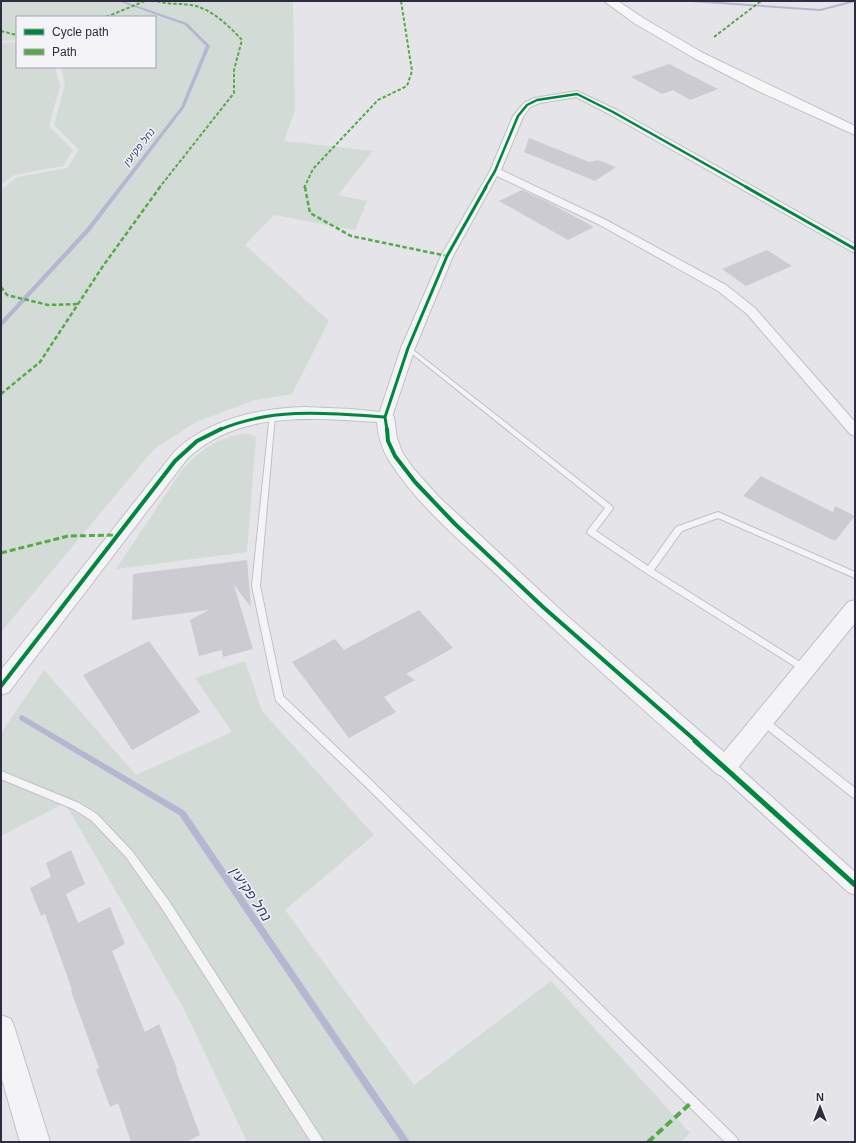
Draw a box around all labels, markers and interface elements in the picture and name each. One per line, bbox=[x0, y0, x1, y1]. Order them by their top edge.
legend bbox=[16, 16, 156, 68]
text: Cycle path bbox=[52, 25, 109, 39]
text: Path bbox=[52, 45, 77, 59]
water label: נחל פקיעין bbox=[120, 126, 157, 169]
water label: נחל פקיעין bbox=[227, 863, 275, 924]
north arrow bbox=[800, 1087, 840, 1127]
text: N bbox=[816, 1091, 824, 1103]

